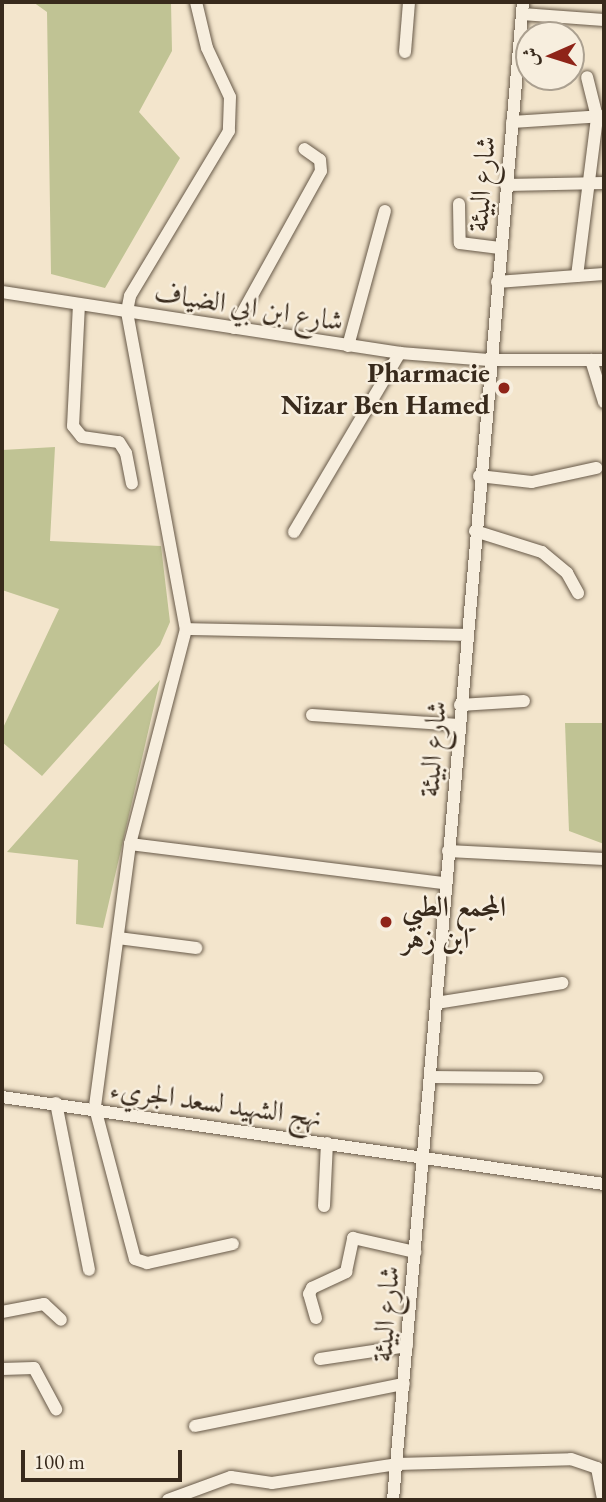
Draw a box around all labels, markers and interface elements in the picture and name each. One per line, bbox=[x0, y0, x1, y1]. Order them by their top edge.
north arrow bbox=[515, 21, 585, 91]
text: ش bbox=[518, 47, 544, 67]
street label: شارع البيئة bbox=[460, 135, 502, 233]
street label: شارع ابن ابي الضياف bbox=[152, 274, 346, 338]
place label: Pharmacie Nizar Ben Hamed bbox=[281, 355, 490, 421]
marker: Pharmacie Nizar Ben Hamed bbox=[496, 380, 512, 396]
street label: شارع البيئة bbox=[411, 700, 453, 798]
place label: المجمع الطبي ابن زهر bbox=[402, 889, 506, 955]
marker: المجمع الطبي ابن زهر bbox=[376, 912, 396, 932]
street label: نهج الشهيد لسعد الجريء bbox=[108, 1070, 324, 1134]
street label: شارع البيئة bbox=[364, 1265, 406, 1363]
scale bar bbox=[24, 1436, 186, 1480]
text: 100 m bbox=[34, 1448, 85, 1475]

